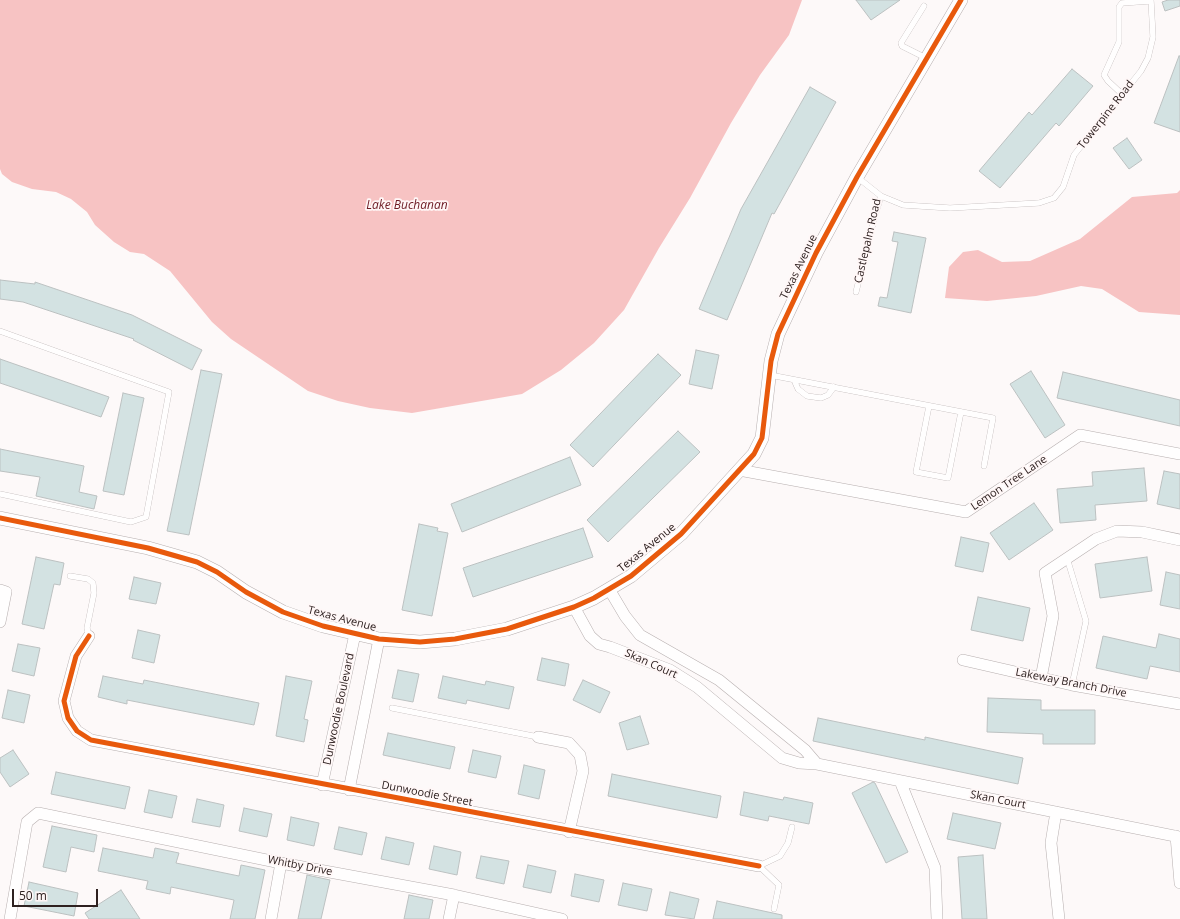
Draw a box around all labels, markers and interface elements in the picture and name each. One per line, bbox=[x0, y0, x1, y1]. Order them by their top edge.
street label: Towerpine Road bbox=[1075, 78, 1137, 152]
street label: Castlepalm Road bbox=[852, 198, 884, 284]
water label: Lake Buchanan bbox=[366, 199, 448, 213]
street label: Texas Avenue bbox=[778, 232, 820, 302]
street label: Lemon Tree Lane bbox=[968, 453, 1050, 513]
street label: Texas Avenue bbox=[615, 521, 679, 575]
street label: Texas Avenue bbox=[306, 604, 378, 634]
street label: Skan Court bbox=[623, 647, 679, 681]
street label: Dunwoodie Boulevard bbox=[321, 652, 357, 766]
street label: Lakeway Branch Drive bbox=[1014, 666, 1128, 700]
street label: Dunwoodie Street bbox=[380, 779, 474, 809]
street label: Skan Court bbox=[969, 788, 1027, 812]
street label: Whitby Drive bbox=[267, 853, 333, 879]
scale bar bbox=[14, 881, 100, 907]
text: 50 m bbox=[19, 887, 47, 904]

